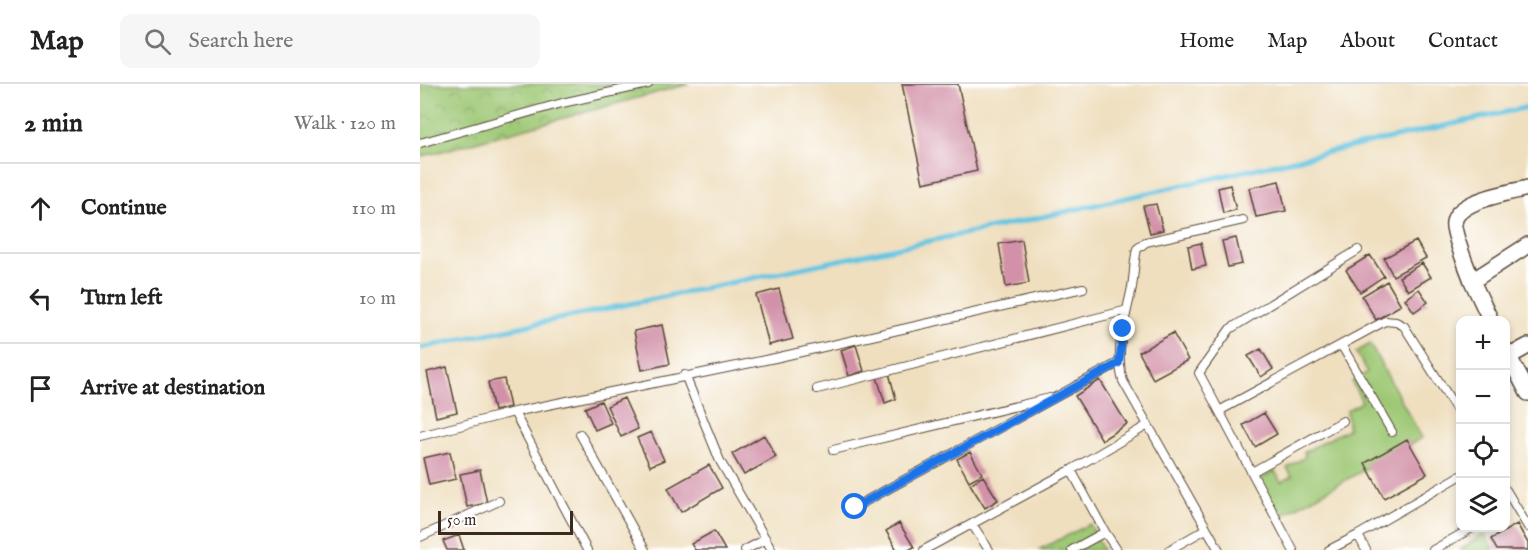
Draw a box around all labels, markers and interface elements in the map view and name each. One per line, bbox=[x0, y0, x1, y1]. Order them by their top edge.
search box bbox=[120, 14, 540, 68]
text: Map bbox=[30, 24, 84, 59]
icon: search bbox=[141, 25, 174, 58]
text: Search here bbox=[189, 27, 293, 55]
text: Home bbox=[1179, 28, 1234, 55]
text: Map bbox=[1267, 28, 1307, 55]
text: About bbox=[1340, 28, 1395, 55]
text: Contact bbox=[1428, 28, 1498, 55]
text: 2 min bbox=[24, 107, 83, 140]
text: Walk · 120 m bbox=[294, 111, 396, 136]
icon: ahead bbox=[24, 192, 57, 225]
text: Continue bbox=[81, 194, 167, 222]
text: 110 m bbox=[352, 196, 396, 221]
icon: left bbox=[24, 282, 57, 315]
text: Turn left bbox=[81, 284, 163, 312]
text: 10 m bbox=[359, 286, 396, 311]
route end bbox=[1109, 315, 1135, 341]
map controls bbox=[1456, 316, 1510, 532]
button: + bbox=[1456, 316, 1510, 370]
button: − bbox=[1456, 370, 1510, 424]
icon: arrive bbox=[24, 372, 57, 405]
text: Arrive at destination bbox=[81, 374, 265, 402]
button: locate bbox=[1456, 424, 1510, 478]
button: layers bbox=[1456, 478, 1510, 532]
route start bbox=[841, 493, 867, 519]
scale bar bbox=[438, 508, 573, 536]
text: 50 m bbox=[447, 511, 476, 531]

